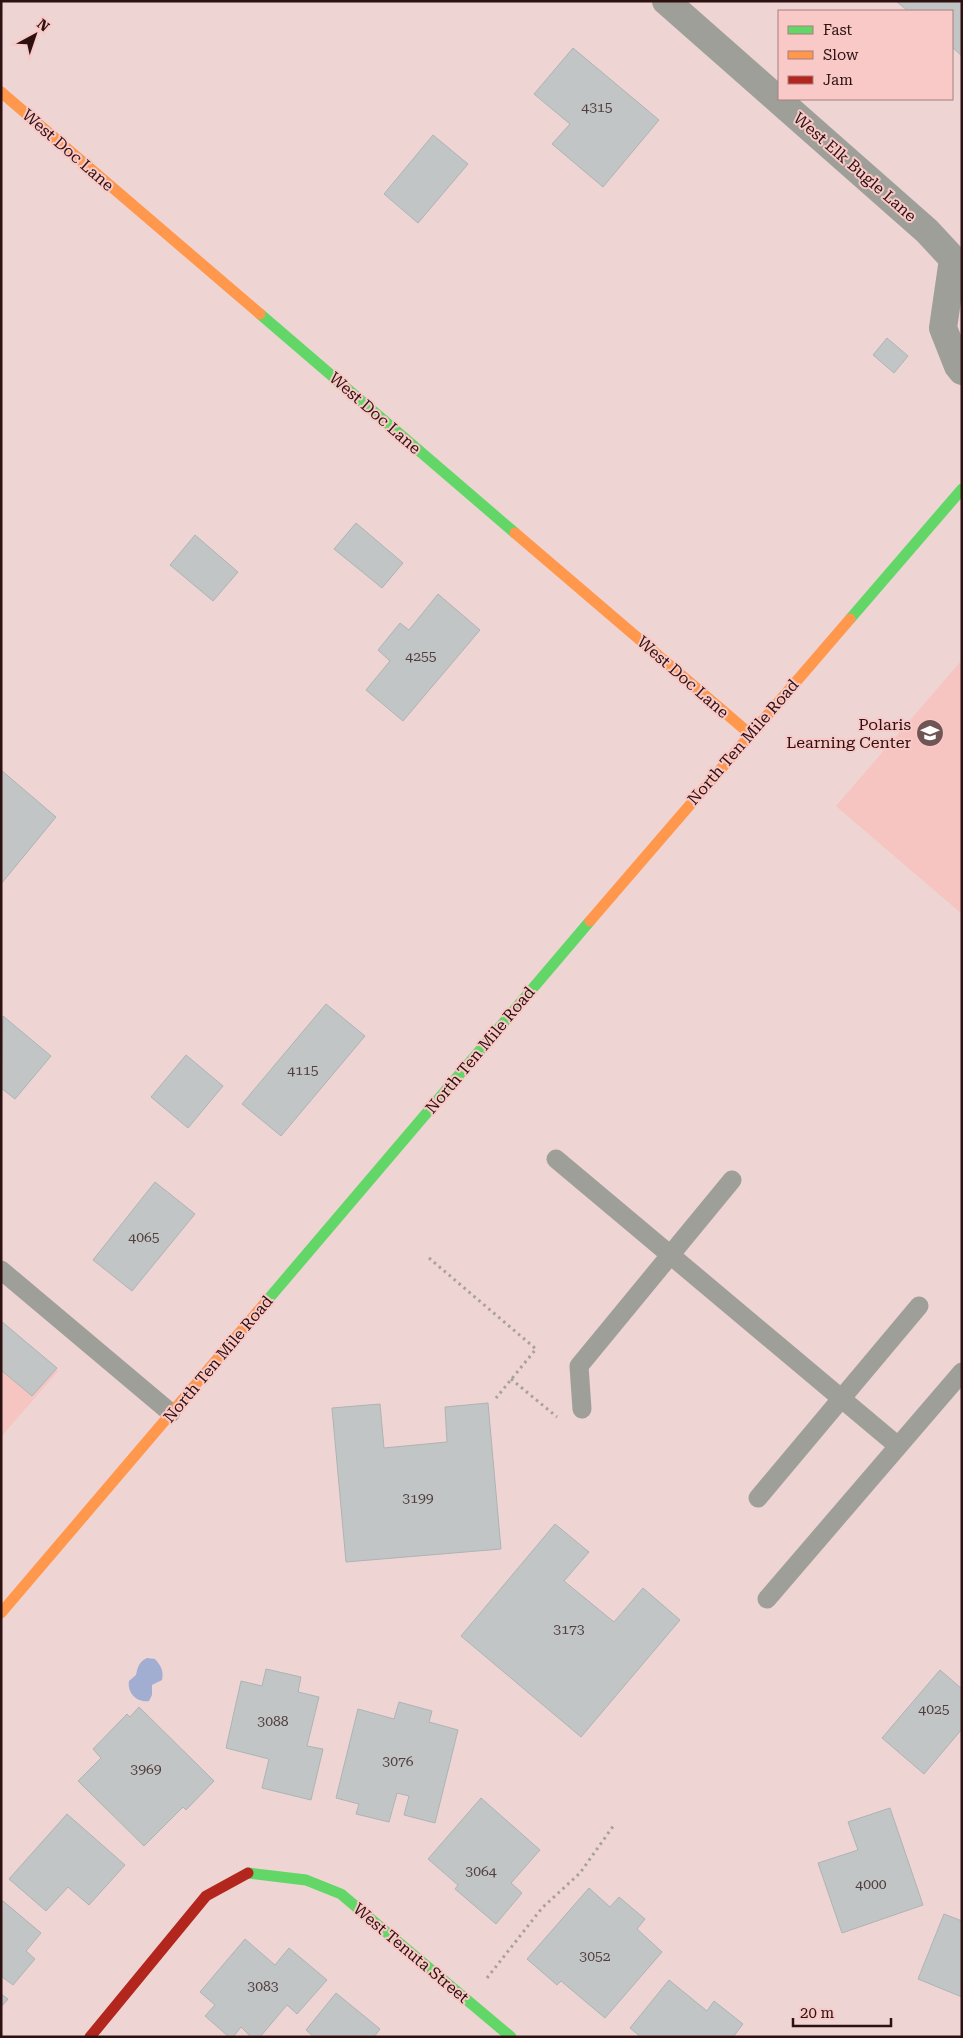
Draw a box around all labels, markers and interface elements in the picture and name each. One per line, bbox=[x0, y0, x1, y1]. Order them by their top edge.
north arrow bbox=[10, 10, 60, 60]
legend bbox=[778, 10, 953, 100]
text: N bbox=[34, 15, 53, 35]
text: Fast bbox=[823, 21, 853, 39]
text: Slow bbox=[823, 46, 859, 64]
text: Jam bbox=[823, 71, 853, 89]
house number: 4315 bbox=[581, 99, 613, 115]
street label: West Doc Lane bbox=[18, 105, 118, 195]
street label: West Elk Bugle Lane bbox=[790, 108, 920, 226]
street label: West Doc Lane bbox=[325, 368, 425, 458]
street label: West Doc Lane bbox=[633, 632, 733, 722]
house number: 4255 bbox=[405, 648, 437, 664]
street label: North Ten Mile Road bbox=[683, 675, 803, 809]
place label: Polaris Learning Center bbox=[786, 715, 911, 752]
school or university icon: Polaris Learning Center bbox=[915, 718, 945, 748]
street label: North Ten Mile Road bbox=[421, 983, 539, 1117]
house number: 4115 bbox=[287, 1062, 319, 1078]
house number: 4065 bbox=[128, 1229, 160, 1245]
street label: North Ten Mile Road bbox=[159, 1292, 277, 1426]
house number: 3199 bbox=[402, 1490, 434, 1506]
house number: 3173 bbox=[553, 1621, 585, 1637]
house number: 4025 bbox=[918, 1701, 950, 1717]
house number: 3088 bbox=[257, 1713, 289, 1729]
house number: 3076 bbox=[382, 1753, 414, 1769]
house number: 3969 bbox=[130, 1761, 162, 1777]
house number: 3064 bbox=[465, 1863, 497, 1879]
house number: 4000 bbox=[855, 1876, 887, 1892]
street label: West Tenuta Street bbox=[349, 1899, 473, 2007]
house number: 3052 bbox=[579, 1948, 611, 1964]
house number: 3083 bbox=[247, 1978, 279, 1994]
scale bar bbox=[793, 1996, 890, 2028]
text: 20 m bbox=[800, 2004, 835, 2022]

